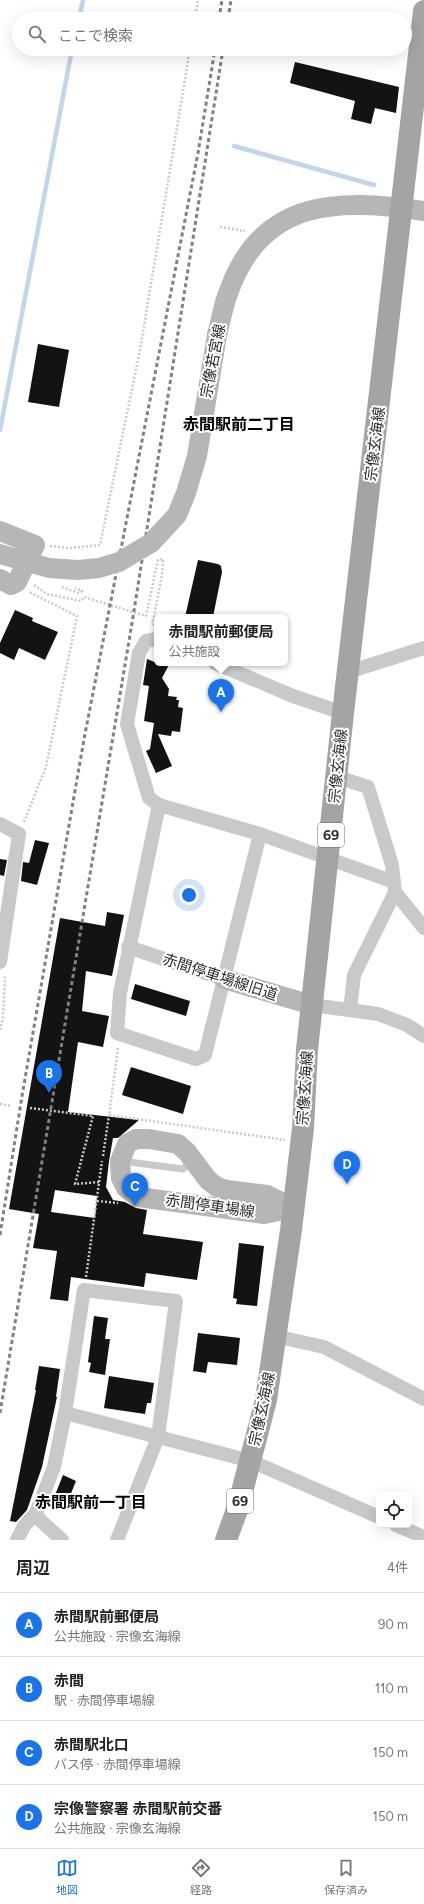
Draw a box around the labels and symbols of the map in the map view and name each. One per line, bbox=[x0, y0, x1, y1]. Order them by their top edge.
street label: 宗像若宮線 bbox=[197, 322, 229, 400]
street label: 宗像玄海線 bbox=[361, 406, 389, 482]
district label: 赤間駅前二丁目 bbox=[183, 415, 295, 434]
pin: A bbox=[208, 679, 234, 712]
street label: 宗像玄海線 bbox=[325, 728, 351, 804]
road number: 69 bbox=[318, 823, 344, 847]
your location bbox=[179, 885, 199, 905]
street label: 赤間停車場線旧道 bbox=[160, 950, 280, 1004]
street label: 宗像玄海線 bbox=[293, 1050, 317, 1126]
pin: B bbox=[36, 1060, 62, 1093]
pin: D bbox=[334, 1151, 360, 1184]
pin: C bbox=[122, 1173, 148, 1206]
street label: 赤間停車場線 bbox=[164, 1191, 256, 1221]
street label: 宗像玄海線 bbox=[245, 1370, 279, 1448]
road number: 69 bbox=[227, 1489, 253, 1513]
district label: 赤間駅前一丁目 bbox=[35, 1493, 147, 1512]

